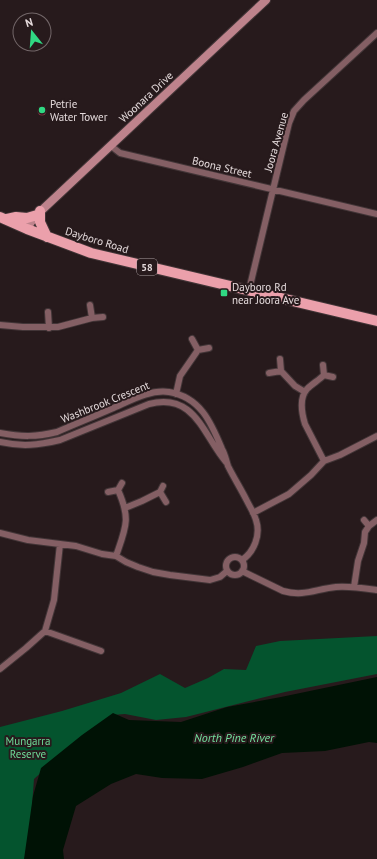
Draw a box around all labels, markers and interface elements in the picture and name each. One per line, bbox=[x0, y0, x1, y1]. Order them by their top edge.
north arrow bbox=[12, 12, 52, 52]
text: N bbox=[24, 15, 35, 30]
street label: Woonara Drive bbox=[116, 68, 176, 126]
place label: Petrie Water Tower bbox=[50, 97, 108, 124]
marker: Petrie Water Tower bbox=[37, 105, 47, 115]
street label: Joora Avenue bbox=[261, 110, 291, 174]
street label: Boona Street bbox=[191, 153, 253, 181]
street label: Dayboro Road bbox=[64, 224, 130, 256]
road number: 58 bbox=[137, 259, 157, 275]
place label: Dayboro Rd near Joora Ave bbox=[232, 280, 300, 307]
marker: Dayboro Rd near Joora Ave bbox=[219, 288, 229, 298]
street label: Washbrook Crescent bbox=[59, 378, 152, 426]
water label: North Pine River bbox=[194, 730, 275, 745]
park label: Mungarra Reserve bbox=[6, 734, 50, 761]

